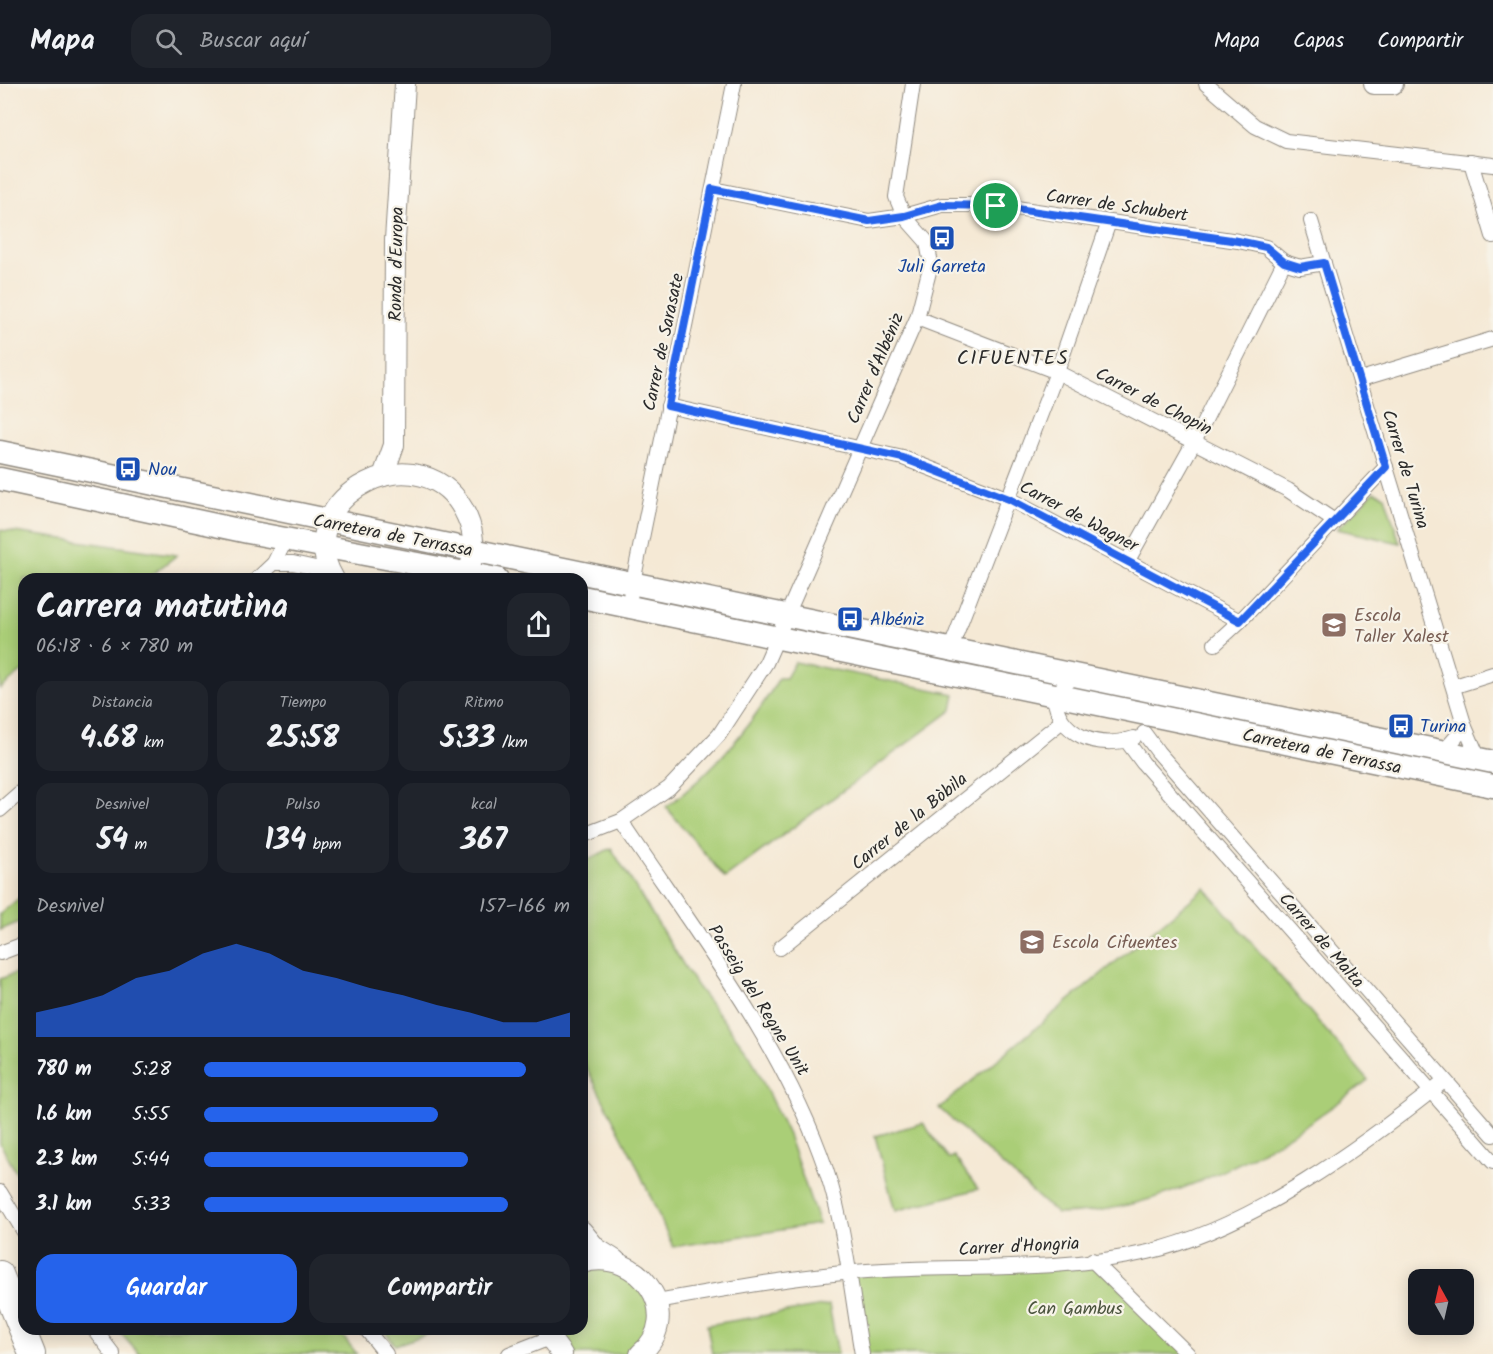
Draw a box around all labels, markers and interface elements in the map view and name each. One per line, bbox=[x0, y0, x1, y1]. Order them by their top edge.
search box bbox=[131, 14, 551, 68]
text: Mapa bbox=[30, 19, 95, 64]
text: Buscar aquí bbox=[200, 24, 307, 59]
icon: search bbox=[152, 25, 185, 58]
text: Mapa bbox=[1214, 25, 1260, 58]
text: Capas bbox=[1293, 25, 1344, 58]
text: Compartir bbox=[1377, 25, 1463, 58]
pin bbox=[970, 180, 1021, 231]
street label: Carrer de Schubert bbox=[1044, 182, 1191, 231]
icon: arrive bbox=[979, 189, 1012, 222]
street label: Ronda d'Europa bbox=[382, 206, 413, 322]
bus stop icon: Juli Garreta bbox=[927, 223, 957, 253]
place label: Juli Garreta bbox=[898, 253, 986, 282]
street label: Carrer de Sarasate bbox=[636, 271, 693, 414]
street label: Carrer d'Albéniz bbox=[840, 308, 913, 429]
district label: CIFUENTES bbox=[957, 343, 1069, 375]
street label: Carrer de Chopin bbox=[1090, 360, 1217, 444]
street label: Carrer de Turina bbox=[1373, 406, 1436, 533]
bus stop icon: Nou bbox=[113, 454, 143, 484]
place label: Nou bbox=[148, 456, 177, 485]
street label: Carrer de Wagner bbox=[1013, 474, 1144, 561]
street label: Carretera de Terrassa bbox=[310, 507, 475, 566]
text: Carrera matutina bbox=[36, 582, 288, 635]
button: share bbox=[507, 593, 570, 656]
place label: Escola Taller Xalest bbox=[1354, 602, 1450, 652]
bus stop icon: Albéniz bbox=[835, 604, 865, 634]
place label: Albéniz bbox=[870, 606, 925, 635]
school or university icon: Escola Taller Xalest bbox=[1319, 610, 1349, 640]
text: 06:18 · 6 × 780 m bbox=[36, 631, 193, 663]
text: Distancia bbox=[91, 690, 153, 715]
text: Tiempo bbox=[279, 690, 327, 715]
text: Ritmo bbox=[464, 690, 504, 715]
bus stop icon: Turina bbox=[1386, 711, 1416, 741]
place label: Turina bbox=[1420, 713, 1467, 742]
text: 4.68 bbox=[80, 715, 137, 763]
text: 25:58 bbox=[267, 715, 339, 763]
text: 5:33 bbox=[440, 715, 496, 763]
street label: Carretera de Terrassa bbox=[1239, 721, 1404, 784]
text: km bbox=[137, 730, 164, 755]
text: /km bbox=[496, 730, 528, 755]
street label: Carrer de la Bòbila bbox=[845, 766, 975, 878]
text: Desnivel bbox=[95, 792, 149, 817]
text: Pulso bbox=[286, 792, 320, 817]
text: kcal bbox=[471, 792, 497, 817]
text: 54 bbox=[97, 817, 128, 865]
text: 134 bbox=[264, 817, 306, 865]
text: 367 bbox=[461, 817, 507, 865]
text: m bbox=[128, 832, 147, 857]
text: bpm bbox=[306, 832, 342, 857]
street label: Carrer de Malta bbox=[1271, 886, 1371, 995]
text: Desnivel bbox=[36, 891, 104, 923]
text: 157–166 m bbox=[479, 891, 570, 923]
street label: Passeig del Regne Unit bbox=[699, 919, 817, 1083]
school or university icon: Escola Cifuentes bbox=[1017, 927, 1047, 957]
place label: Escola Cifuentes bbox=[1052, 929, 1178, 958]
text: 780 m bbox=[36, 1054, 92, 1086]
text: 5:28 bbox=[132, 1054, 171, 1086]
text: 1.6 km bbox=[36, 1099, 92, 1131]
text: 5:55 bbox=[132, 1099, 169, 1131]
text: 2.3 km bbox=[36, 1144, 97, 1176]
text: 5:44 bbox=[132, 1144, 170, 1176]
text: 3.1 km bbox=[36, 1189, 92, 1221]
text: 5:33 bbox=[132, 1189, 171, 1221]
street label: Carrer d'Hongria bbox=[958, 1230, 1080, 1265]
button: Guardar bbox=[36, 1254, 297, 1323]
button: Compartir bbox=[309, 1254, 570, 1323]
north arrow bbox=[1408, 1269, 1474, 1335]
map controls bbox=[1408, 1269, 1474, 1335]
park label: Can Gambus bbox=[1027, 1295, 1123, 1324]

